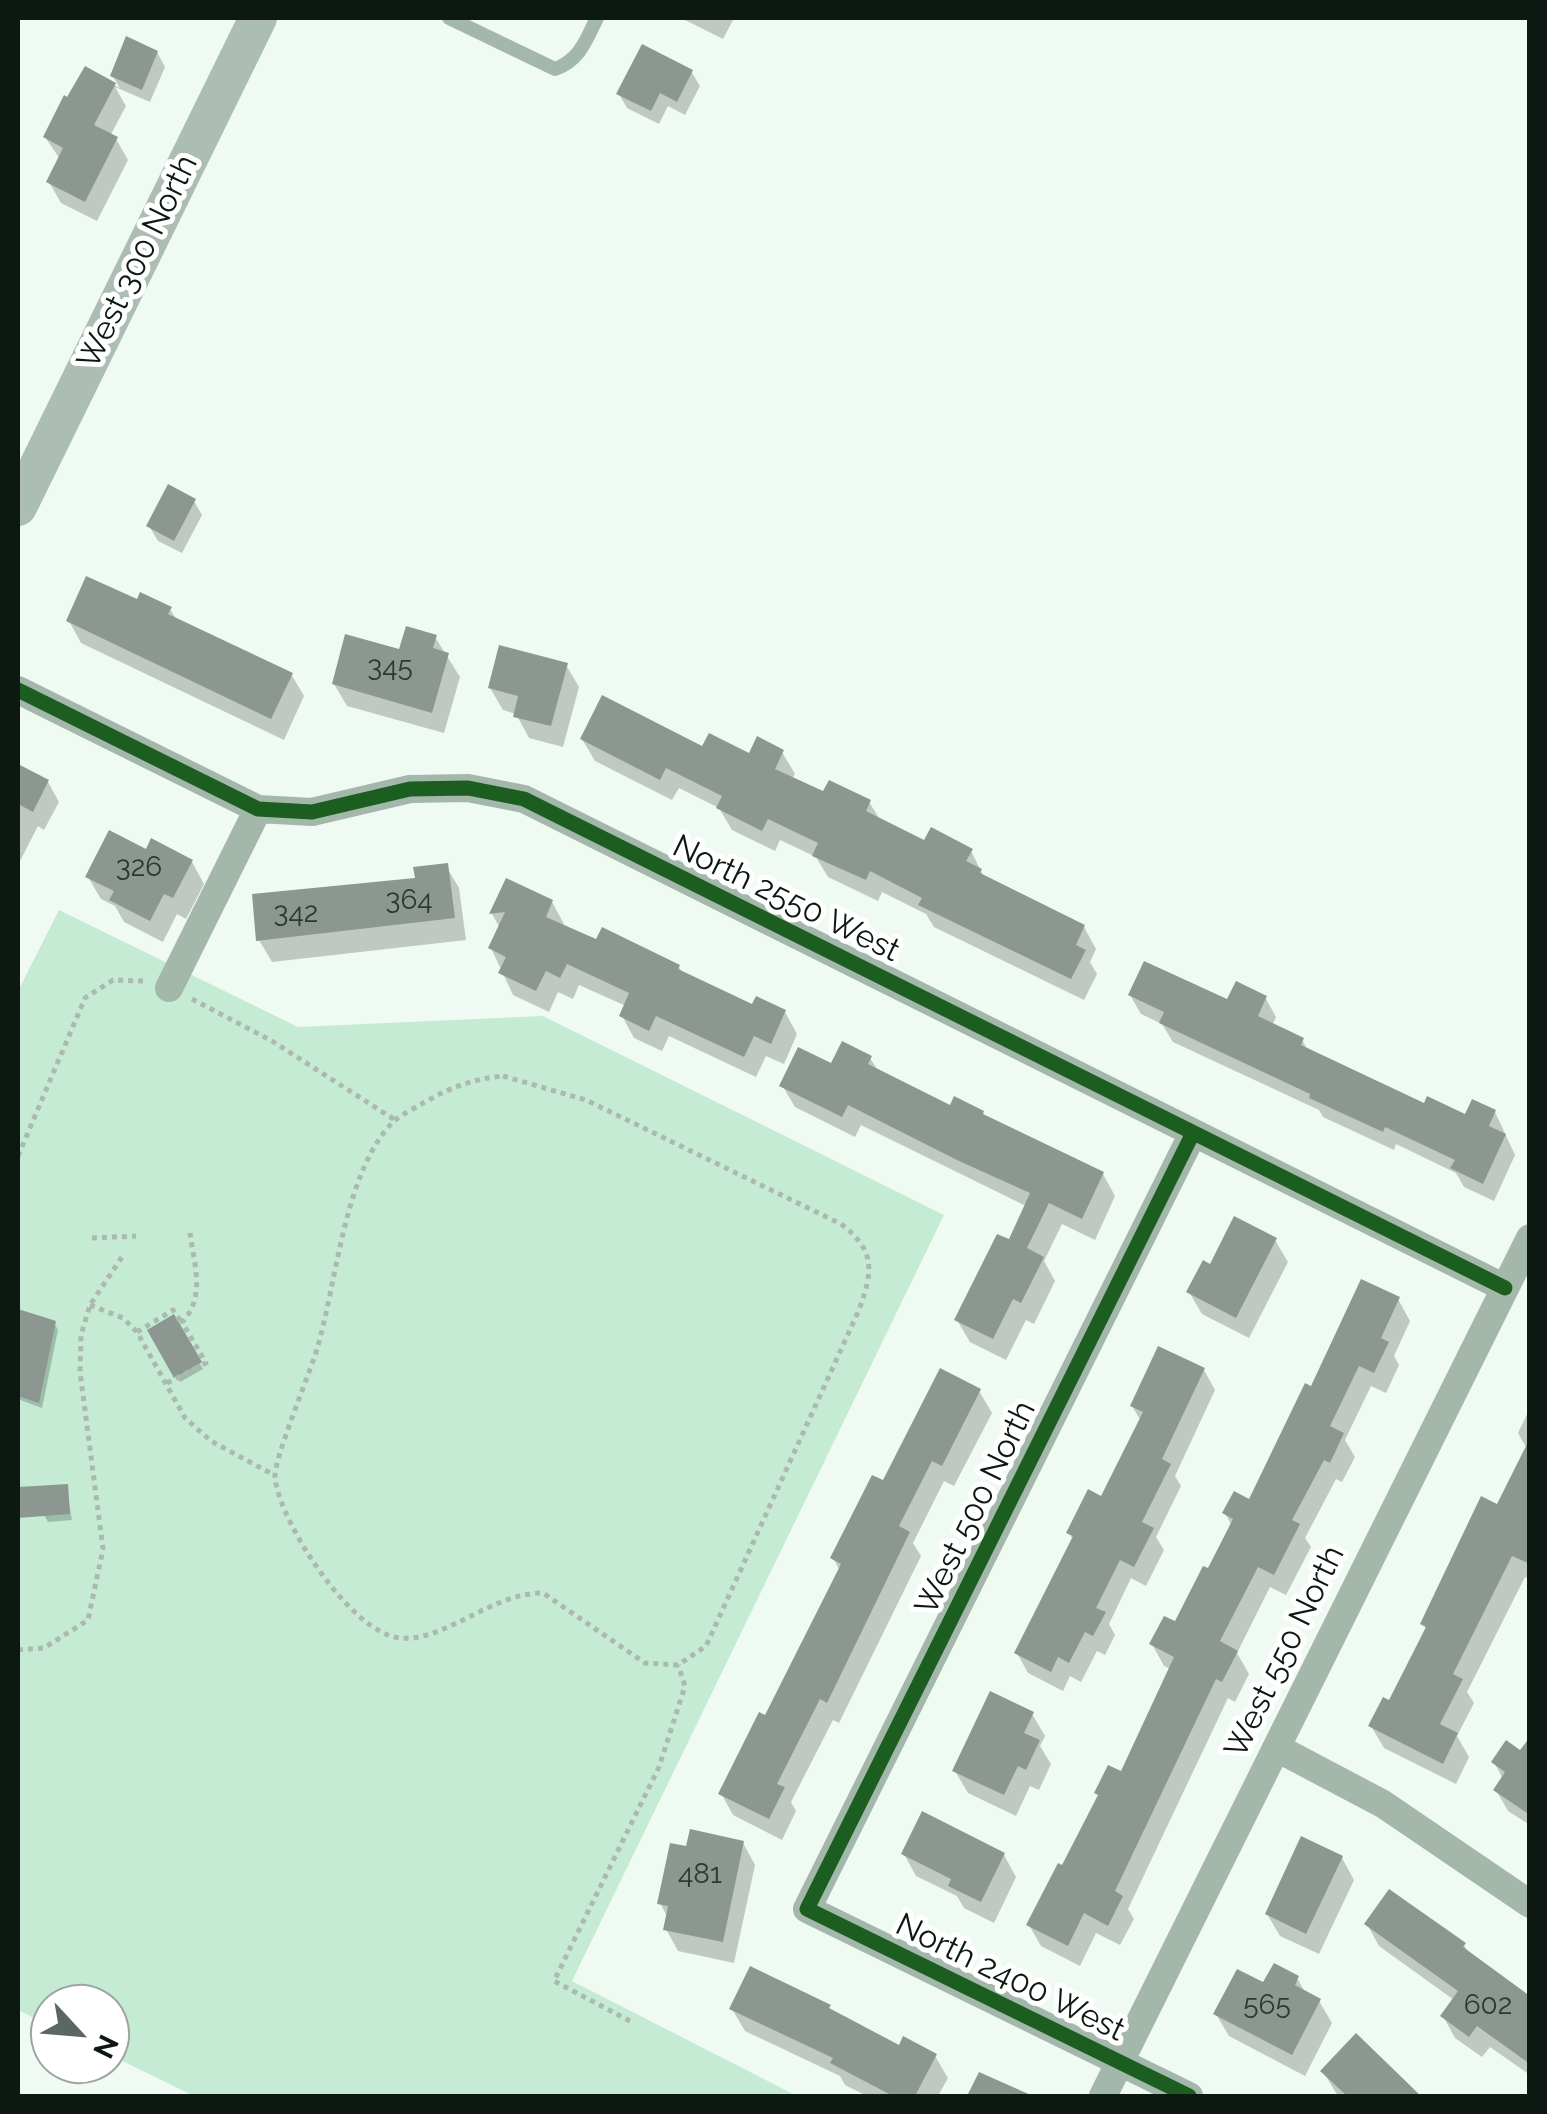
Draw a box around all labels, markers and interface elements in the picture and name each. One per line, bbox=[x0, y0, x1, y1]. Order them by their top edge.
street label: West 300 North bbox=[70, 149, 206, 375]
house number: 345 bbox=[367, 651, 413, 685]
street label: North 2550 West bbox=[666, 827, 906, 971]
house number: 326 bbox=[116, 851, 162, 885]
house number: 364 bbox=[385, 884, 433, 918]
house number: 342 bbox=[274, 897, 318, 931]
street label: West 500 North bbox=[908, 1395, 1044, 1621]
street label: West 550 North bbox=[1217, 1540, 1353, 1764]
house number: 481 bbox=[678, 1858, 722, 1892]
street label: North 2400 West bbox=[889, 1906, 1131, 2050]
north arrow bbox=[30, 1984, 130, 2084]
house number: 565 bbox=[1243, 1989, 1291, 2023]
house number: 602 bbox=[1464, 1989, 1512, 2023]
text: N bbox=[86, 2030, 125, 2063]

